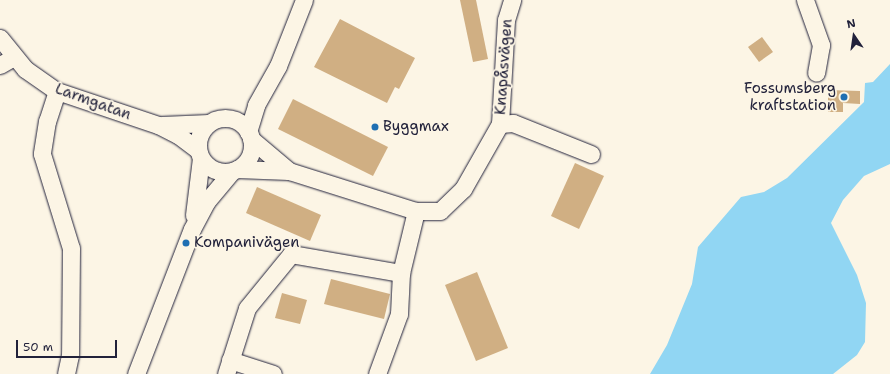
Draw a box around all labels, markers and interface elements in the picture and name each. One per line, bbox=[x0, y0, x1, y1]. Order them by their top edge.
north arrow bbox=[834, 16, 874, 56]
text: N bbox=[845, 16, 857, 32]
street label: Knapåsvägen bbox=[492, 18, 516, 116]
place label: Fossumsberg kraftstation bbox=[744, 79, 836, 114]
street label: Larmgatan bbox=[53, 80, 133, 124]
marker: Fossumsberg kraftstation bbox=[839, 92, 849, 102]
place label: Byggmax bbox=[383, 118, 449, 136]
marker: Byggmax bbox=[370, 122, 380, 132]
place label: Kompanivägen bbox=[194, 234, 299, 252]
marker: Kompanivägen bbox=[181, 238, 191, 248]
scale bar bbox=[18, 332, 119, 358]
text: 50 m bbox=[23, 339, 53, 355]

